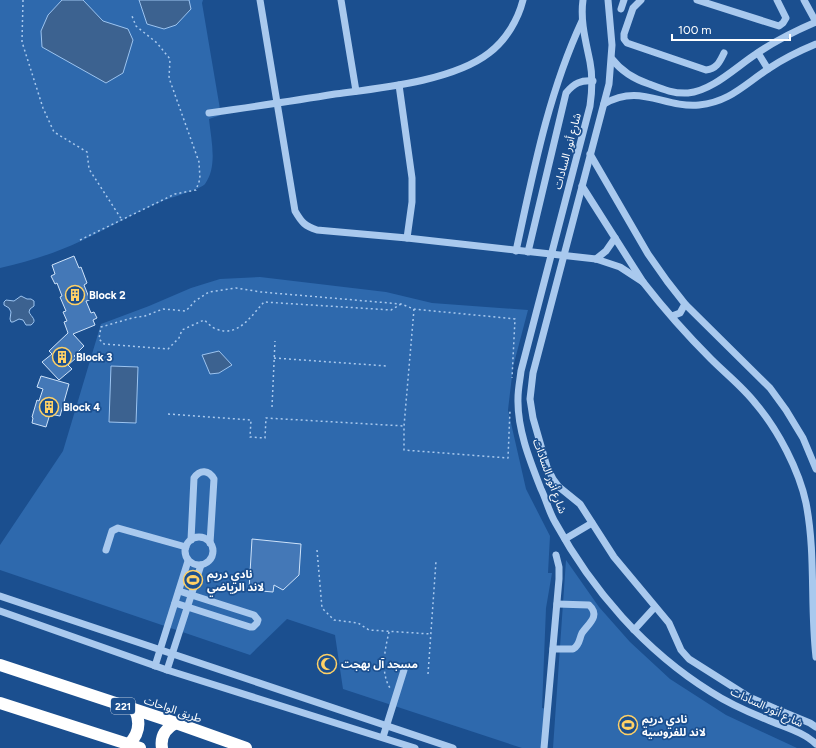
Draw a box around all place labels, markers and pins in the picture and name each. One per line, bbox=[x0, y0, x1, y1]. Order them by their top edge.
building icon: Block 2 bbox=[64, 284, 86, 306]
place label: Block 2 bbox=[89, 289, 126, 302]
building icon: Block 3 bbox=[51, 346, 73, 368]
place label: Block 3 bbox=[76, 351, 113, 364]
building icon: Block 4 bbox=[38, 396, 60, 418]
place label: Block 4 bbox=[63, 401, 100, 414]
place label: نادي دريم لاند الرياضي bbox=[207, 568, 264, 597]
sports icon: نادي دريم لاند الرياضي bbox=[182, 569, 204, 591]
mosque icon: مسجد آل بهجت bbox=[316, 653, 338, 675]
place label: مسجد آل بهجت bbox=[341, 658, 418, 671]
place label: نادي دريم لاند للفروسية bbox=[642, 713, 706, 739]
sports icon: نادي دريم لاند للفروسية bbox=[617, 714, 639, 736]

